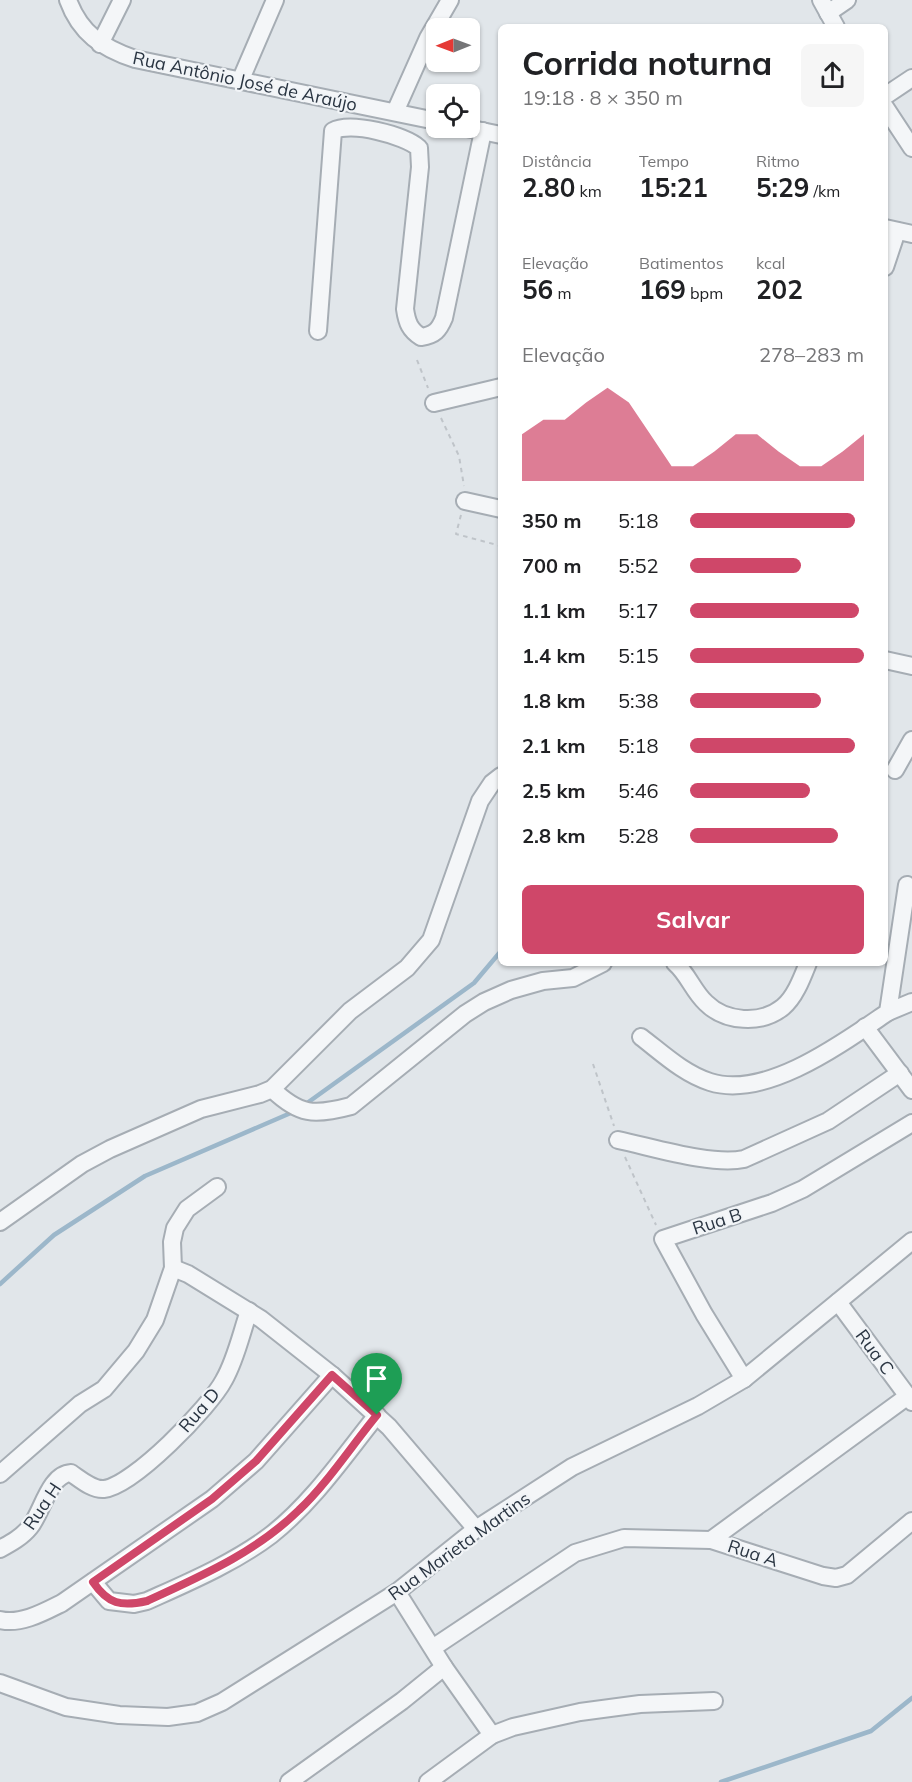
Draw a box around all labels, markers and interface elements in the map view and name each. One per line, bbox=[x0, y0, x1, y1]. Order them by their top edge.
north arrow bbox=[426, 18, 480, 72]
map controls bbox=[426, 18, 480, 138]
text: Corrida noturna bbox=[522, 42, 772, 83]
button: share bbox=[801, 44, 864, 107]
street label: Rua Antônio José de Araújo bbox=[131, 46, 359, 116]
button: locate bbox=[426, 84, 480, 138]
text: 19:18 · 8 × 350 m bbox=[522, 85, 683, 110]
text: Distância bbox=[522, 151, 592, 171]
text: Tempo bbox=[639, 151, 689, 171]
text: Ritmo bbox=[756, 151, 800, 171]
text: 2.80 bbox=[522, 171, 575, 204]
text: 15:21 bbox=[639, 171, 708, 204]
text: 5:29 bbox=[756, 171, 809, 204]
text: km bbox=[575, 181, 602, 201]
text: /km bbox=[809, 181, 840, 201]
text: Elevação bbox=[522, 253, 588, 273]
text: Batimentos bbox=[639, 253, 724, 273]
text: kcal bbox=[756, 253, 785, 273]
text: 56 bbox=[522, 273, 553, 306]
text: 169 bbox=[639, 273, 686, 306]
text: 202 bbox=[756, 273, 803, 306]
text: m bbox=[553, 283, 571, 303]
text: bpm bbox=[686, 283, 723, 303]
text: Elevação bbox=[522, 342, 605, 367]
text: 278–283 m bbox=[759, 342, 864, 367]
text: 350 m bbox=[522, 508, 581, 533]
text: 5:18 bbox=[618, 508, 659, 533]
text: 700 m bbox=[522, 553, 581, 578]
text: 5:52 bbox=[618, 553, 659, 578]
text: 1.1 km bbox=[522, 598, 585, 623]
text: 5:17 bbox=[618, 598, 659, 623]
text: 1.4 km bbox=[522, 643, 585, 668]
text: 5:15 bbox=[618, 643, 659, 668]
text: 1.8 km bbox=[522, 688, 585, 713]
text: 5:38 bbox=[618, 688, 659, 713]
text: 2.1 km bbox=[522, 733, 585, 758]
text: 5:18 bbox=[618, 733, 659, 758]
text: 2.5 km bbox=[522, 778, 585, 803]
text: 5:46 bbox=[618, 778, 659, 803]
text: 2.8 km bbox=[522, 823, 585, 848]
text: 5:28 bbox=[618, 823, 659, 848]
button: Salvar bbox=[522, 885, 864, 954]
street label: Rua B bbox=[689, 1202, 745, 1240]
street label: Rua C bbox=[851, 1325, 899, 1379]
pin bbox=[351, 1353, 402, 1415]
icon: arrive bbox=[360, 1362, 393, 1395]
street label: Rua D bbox=[173, 1383, 225, 1437]
street label: Rua H bbox=[18, 1478, 66, 1534]
street label: Rua Marieta Martins bbox=[383, 1487, 535, 1605]
street label: Rua A bbox=[725, 1534, 781, 1572]

